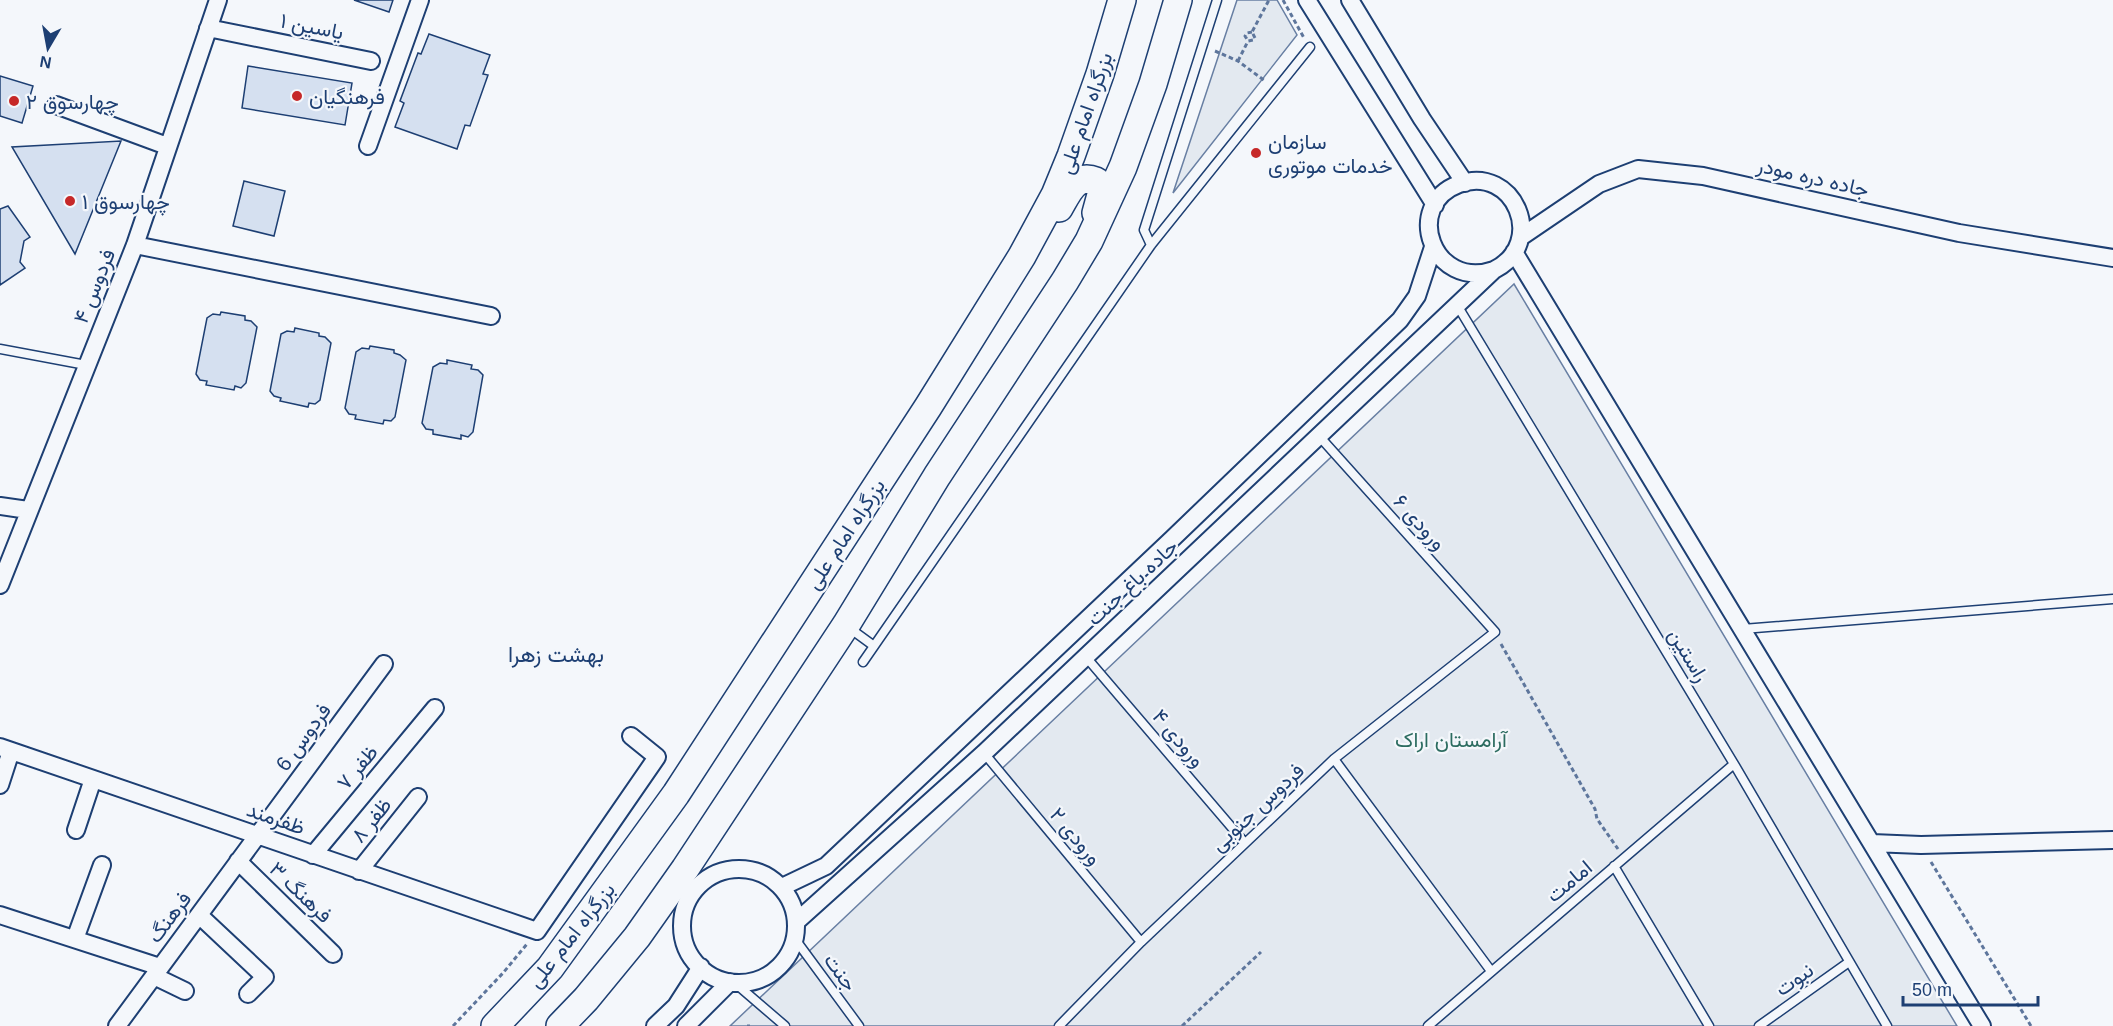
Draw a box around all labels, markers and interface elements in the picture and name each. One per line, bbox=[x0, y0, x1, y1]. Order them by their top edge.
street label: یاسین ۱ bbox=[278, 9, 346, 44]
north arrow bbox=[18, 18, 78, 78]
street label: بزرگراه امام علی bbox=[1053, 49, 1119, 178]
text: N bbox=[38, 53, 53, 72]
place label: فرهنگیان bbox=[309, 85, 385, 110]
marker: فرهنگیان bbox=[290, 89, 304, 103]
place label: چهارسوق ۲ bbox=[26, 90, 119, 116]
marker: چهارسوق ۲ bbox=[7, 94, 21, 108]
place label: سازمان خدمات موتوری bbox=[1268, 130, 1392, 179]
marker: سازمان خدمات موتوری bbox=[1249, 146, 1263, 160]
street label: جاده دره مودر bbox=[1753, 153, 1871, 203]
place label: چهارسوق ۱ bbox=[82, 190, 170, 216]
marker: چهارسوق ۱ bbox=[63, 194, 77, 208]
street label: فردوس ۴ bbox=[69, 245, 121, 327]
street label: بزرگراه امام علی bbox=[801, 475, 892, 595]
street label: ورودی ۶ bbox=[1388, 490, 1451, 556]
street label: جاده باغ جنت bbox=[1082, 534, 1184, 632]
street label: راستین bbox=[1662, 624, 1714, 687]
district label: بهشت زهرا bbox=[508, 642, 604, 668]
street label: فردوس 6 bbox=[271, 699, 337, 776]
street label: ورودی ۴ bbox=[1147, 704, 1210, 773]
park label: آرامستان اراک bbox=[1395, 728, 1509, 753]
street label: ظفر ۷ bbox=[332, 740, 384, 795]
street label: فردوس جنوبی bbox=[1206, 758, 1309, 857]
street label: ظفر ۸ bbox=[346, 793, 397, 848]
street label: ظفرمند bbox=[243, 797, 308, 841]
street label: ورودی ۲ bbox=[1044, 803, 1106, 870]
street label: امامت bbox=[1542, 855, 1596, 907]
street label: فرهنگ ۳ bbox=[264, 857, 337, 929]
street label: بزرگراه امام علی bbox=[523, 878, 621, 994]
street label: فرهنگ bbox=[143, 887, 197, 948]
street label: جنت bbox=[819, 949, 862, 996]
street label: نبوت bbox=[1771, 958, 1819, 1002]
scale bar bbox=[1903, 969, 2038, 1007]
text: 50 m bbox=[1912, 980, 1952, 1000]

